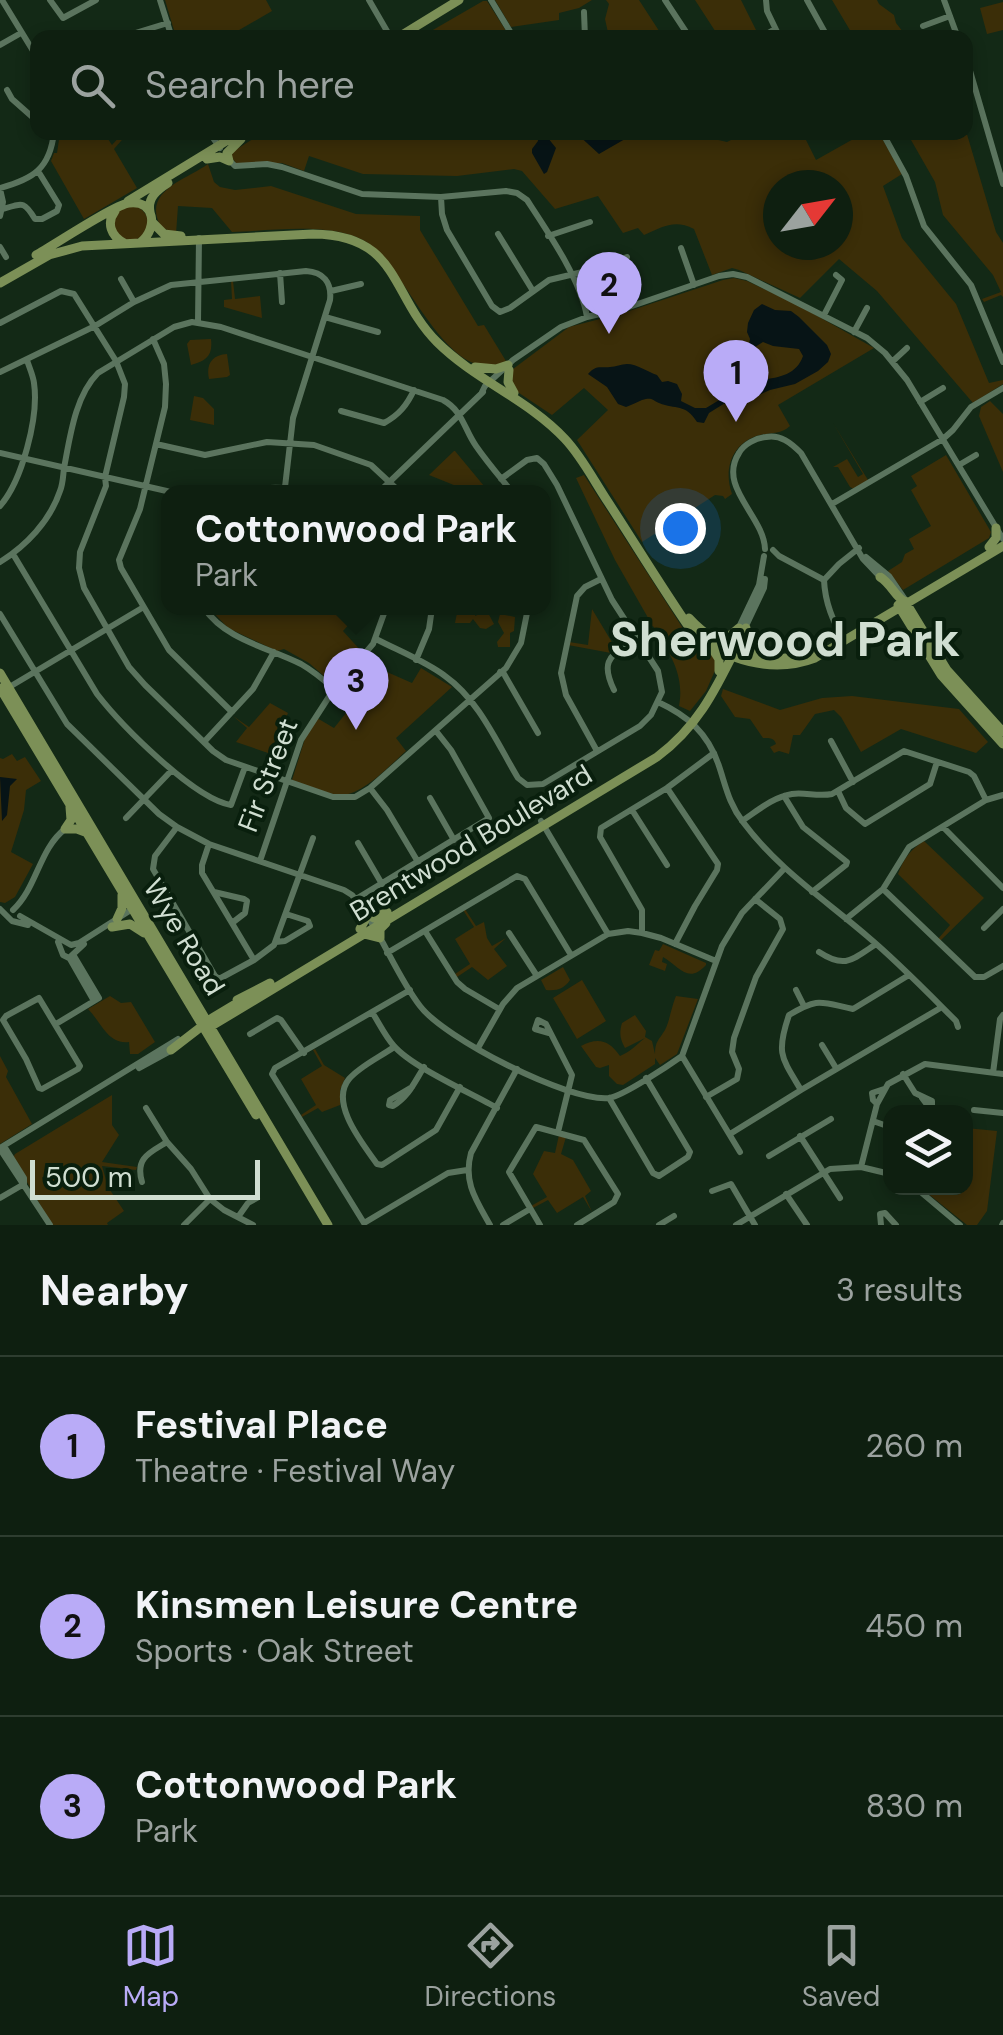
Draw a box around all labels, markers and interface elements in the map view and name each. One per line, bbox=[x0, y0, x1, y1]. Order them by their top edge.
search box bbox=[30, 30, 973, 140]
icon: search bbox=[65, 58, 120, 113]
text: Search here bbox=[145, 60, 355, 110]
north arrow bbox=[763, 170, 853, 260]
pin: 2 bbox=[576, 252, 642, 334]
pin: 1 bbox=[704, 340, 768, 422]
popup bbox=[161, 485, 551, 615]
your location bbox=[655, 503, 706, 554]
text: Cottonwood Park bbox=[195, 504, 517, 554]
text: Park bbox=[195, 554, 258, 596]
district label: Sherwood Park bbox=[610, 608, 960, 671]
pin: 3 bbox=[324, 648, 388, 730]
street label: Fir Street bbox=[229, 713, 307, 837]
street label: Brentwood Boulevard bbox=[343, 756, 599, 930]
street label: Wye Road bbox=[135, 872, 233, 1002]
map controls bbox=[883, 1105, 973, 1195]
button: layers bbox=[883, 1105, 973, 1195]
scale bar bbox=[30, 1155, 260, 1200]
text: 500 m bbox=[45, 1159, 133, 1196]
text: Nearby bbox=[40, 1263, 189, 1318]
text: 3 results bbox=[836, 1269, 963, 1311]
text: Festival Place bbox=[135, 1400, 388, 1450]
text: 1 bbox=[67, 1425, 78, 1467]
text: 260 m bbox=[866, 1425, 963, 1467]
text: Theatre · Festival Way bbox=[135, 1450, 455, 1492]
text: Kinsmen Leisure Centre bbox=[135, 1580, 578, 1630]
text: 2 bbox=[63, 1605, 82, 1647]
text: 450 m bbox=[865, 1605, 963, 1647]
text: Sports · Oak Street bbox=[135, 1630, 414, 1672]
text: Cottonwood Park bbox=[135, 1760, 457, 1810]
text: 3 bbox=[63, 1785, 82, 1827]
text: 830 m bbox=[866, 1785, 963, 1827]
text: Park bbox=[135, 1810, 198, 1852]
tab: Map bbox=[123, 1918, 179, 2015]
tab: Directions bbox=[425, 1918, 556, 2015]
tab: Saved bbox=[802, 1918, 880, 2015]

